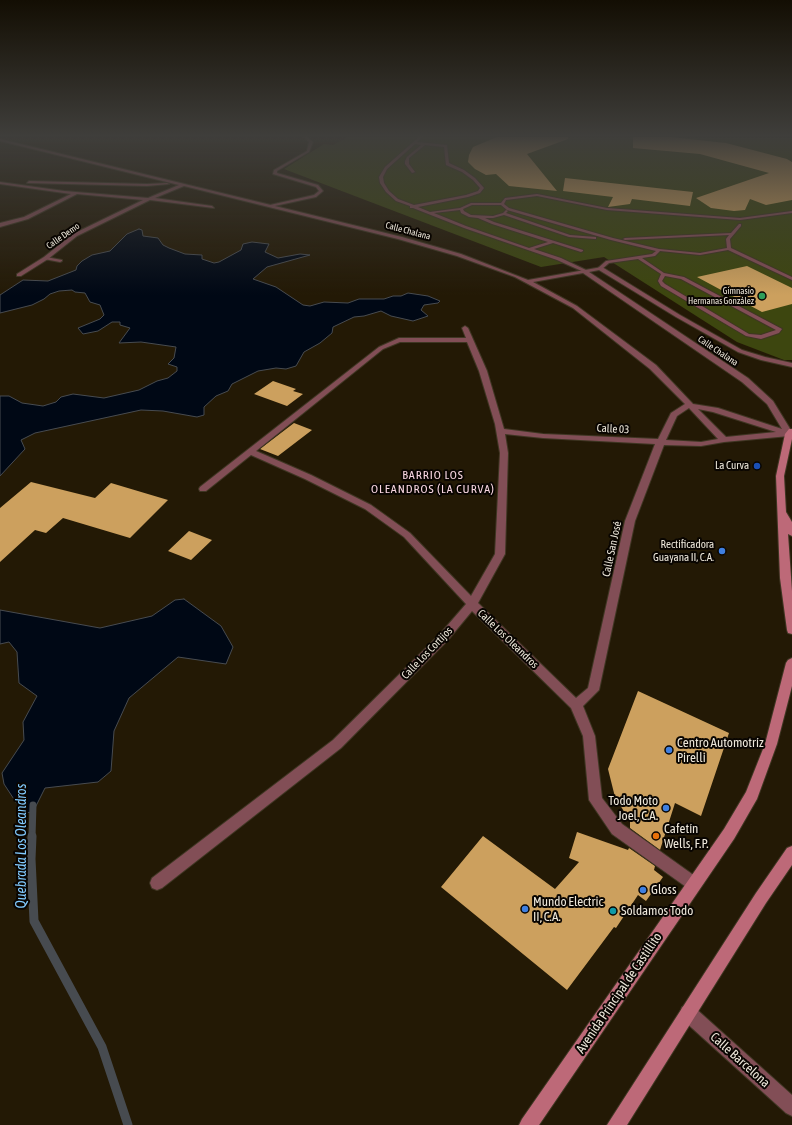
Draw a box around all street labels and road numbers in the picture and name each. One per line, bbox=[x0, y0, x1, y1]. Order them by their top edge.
street label: Calle Chalana bbox=[384, 220, 432, 242]
street label: Calle Demo bbox=[44, 221, 82, 251]
street label: Calle Chalana bbox=[696, 334, 740, 368]
street label: Calle 03 bbox=[596, 422, 630, 436]
street label: Calle San José bbox=[600, 520, 624, 578]
street label: Calle Los Oleandros bbox=[475, 607, 541, 671]
street label: Calle Los Cortijos bbox=[399, 624, 455, 682]
street label: Avenida Principal de Castillito bbox=[573, 930, 665, 1056]
street label: Calle Barcelona bbox=[707, 1029, 773, 1091]

